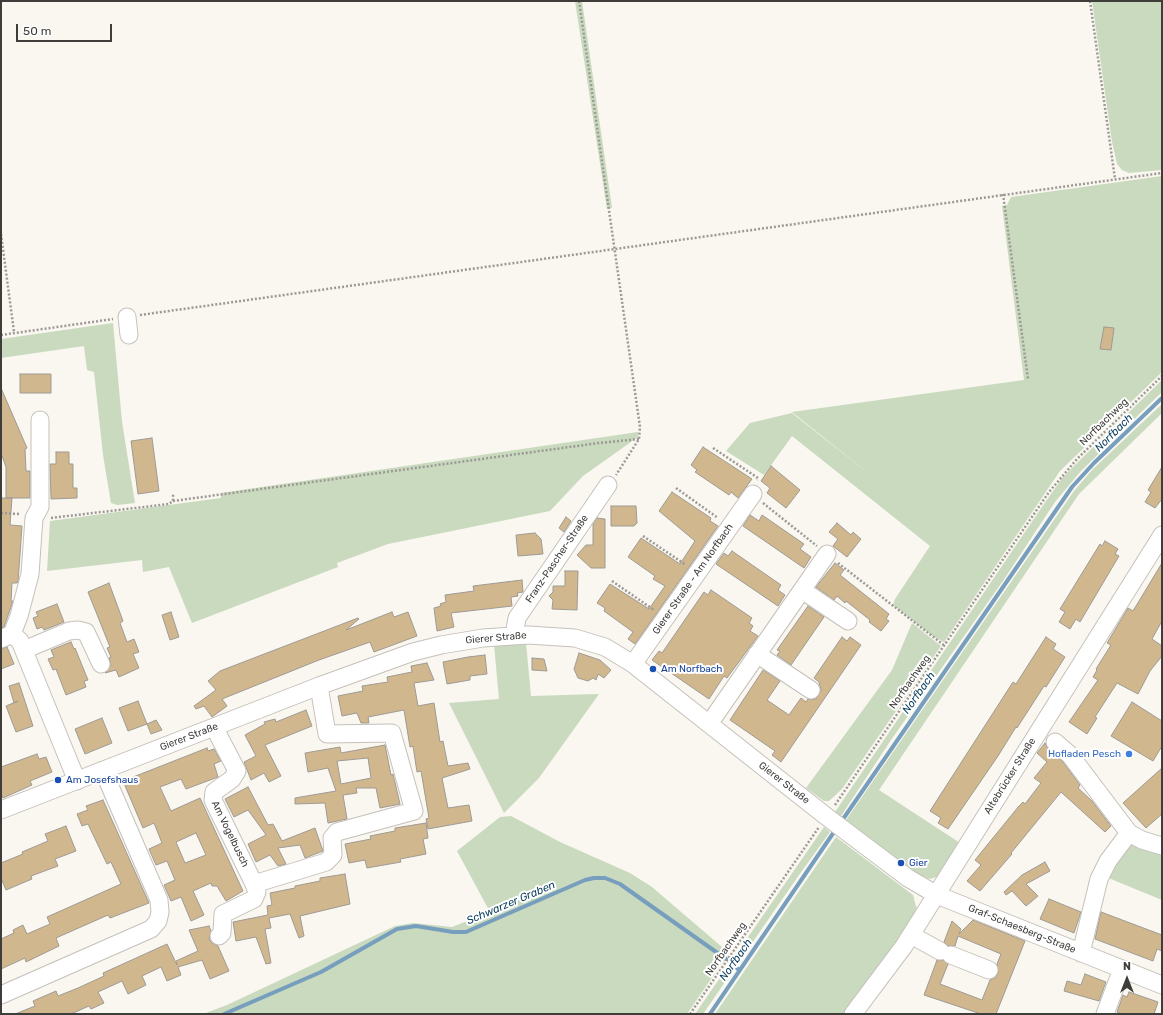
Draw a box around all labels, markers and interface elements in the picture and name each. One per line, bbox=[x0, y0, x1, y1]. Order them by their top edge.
scale bar bbox=[18, 16, 114, 42]
text: 50 m bbox=[23, 24, 51, 38]
street label: Norfbachweg bbox=[1077, 396, 1131, 448]
water label: Norfbach bbox=[1092, 411, 1136, 455]
street label: Franz-Pascher-Straße bbox=[523, 513, 591, 605]
street label: Gierer Straße - Am Norfbach bbox=[650, 521, 736, 637]
street label: Gierer Straße bbox=[465, 629, 527, 647]
street label: Norfbachweg bbox=[887, 653, 933, 711]
place label: Am Norfbach bbox=[661, 663, 722, 675]
marker: Am Norfbach bbox=[648, 664, 658, 674]
water label: Norfbach bbox=[900, 670, 938, 716]
street label: Gierer Straße bbox=[158, 720, 220, 754]
street label: Altebrücker Straße bbox=[982, 736, 1038, 816]
place label: Hofladen Pesch bbox=[1048, 748, 1121, 760]
marker: Hofladen Pesch bbox=[1124, 749, 1134, 759]
street label: Gierer Straße bbox=[756, 759, 812, 807]
place label: Am Josefshaus bbox=[66, 774, 138, 786]
marker: Am Josefshaus bbox=[53, 775, 63, 785]
street label: Am Vogelbusch bbox=[209, 799, 251, 869]
place label: Gier bbox=[909, 857, 928, 869]
marker: Gier bbox=[896, 858, 906, 868]
water label: Schwarzer Graben bbox=[465, 878, 557, 928]
street label: Graf-Schaesberg-Straße bbox=[966, 902, 1078, 956]
street label: Norfbachweg bbox=[703, 920, 749, 978]
water label: Norfbach bbox=[717, 937, 755, 983]
north arrow bbox=[1107, 959, 1147, 999]
text: N bbox=[1123, 960, 1131, 973]

